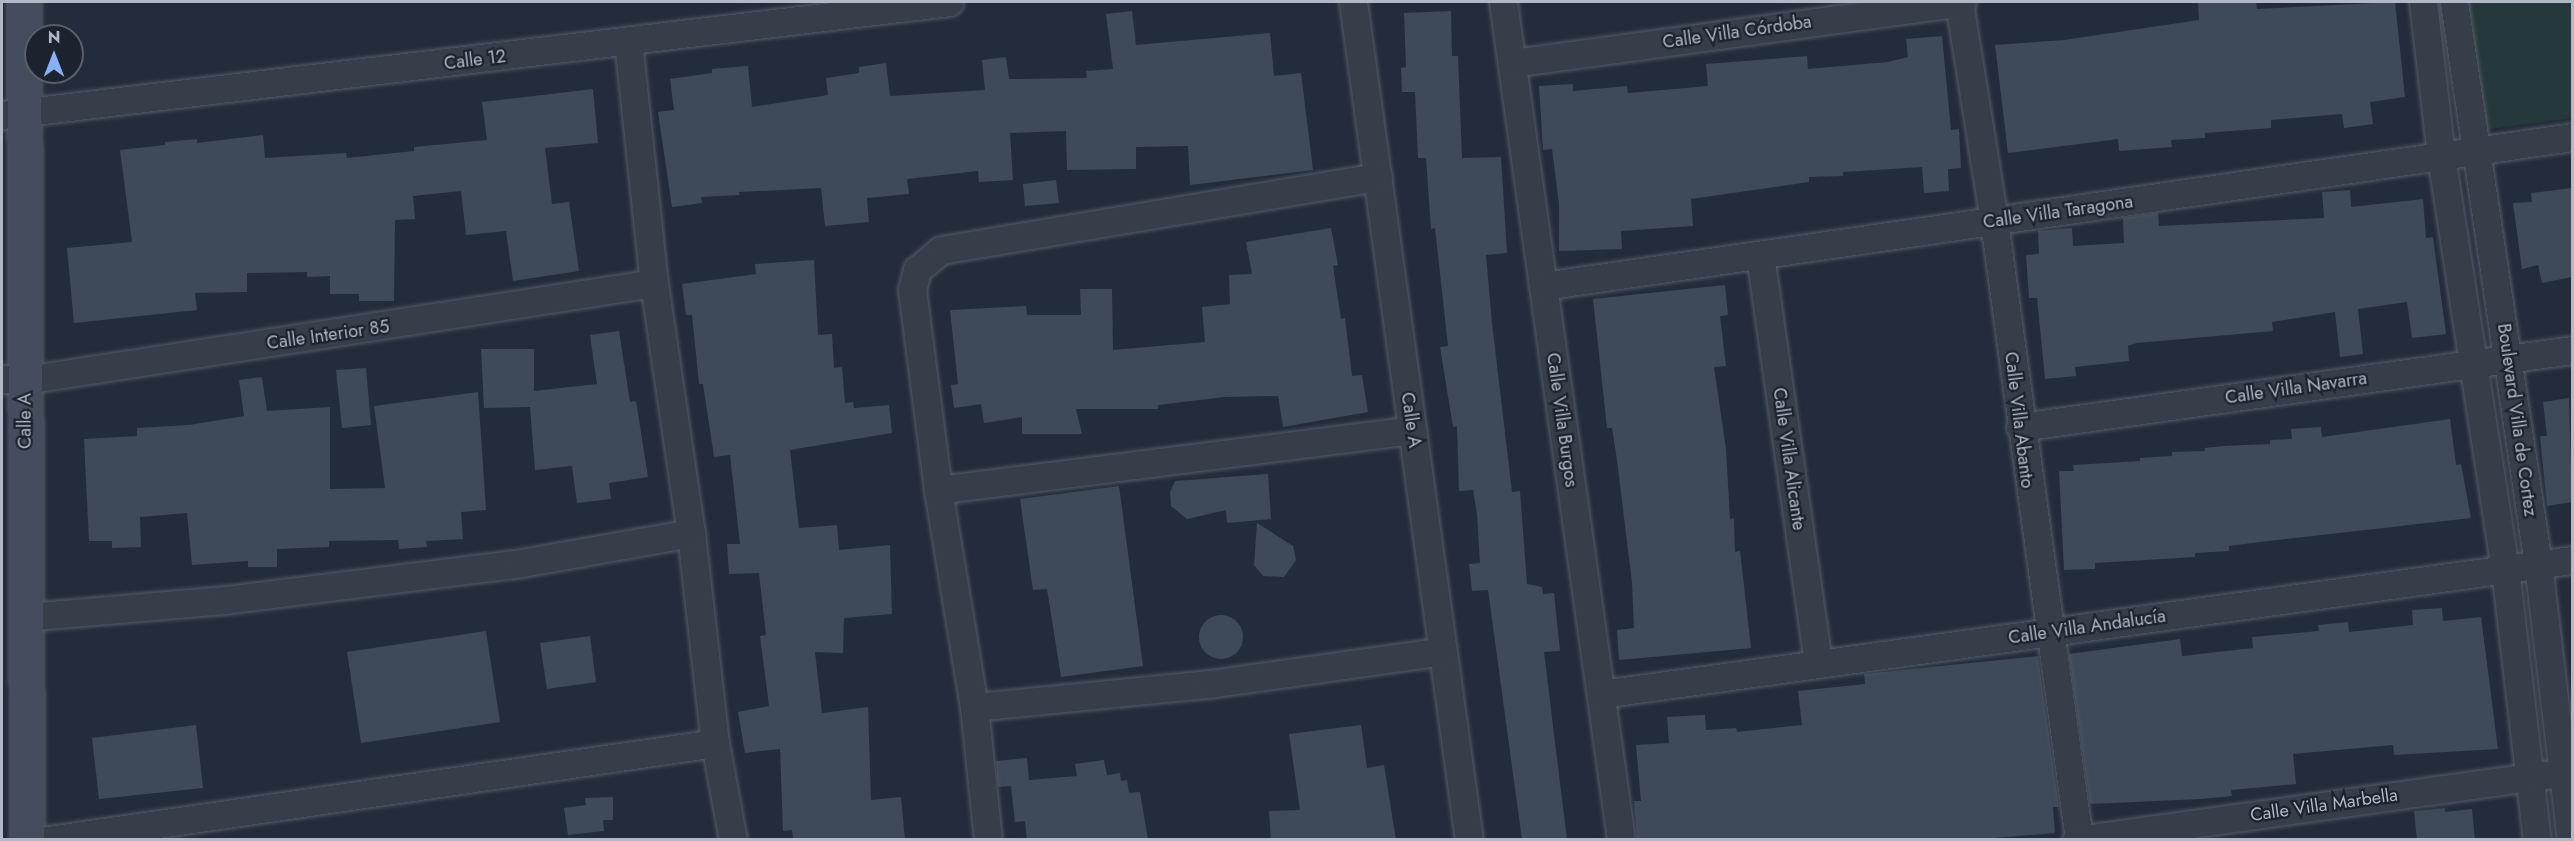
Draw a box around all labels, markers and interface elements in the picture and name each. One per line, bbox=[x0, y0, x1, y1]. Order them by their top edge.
street label: Calle Villa Córdoba bbox=[1661, 11, 1813, 53]
north arrow bbox=[24, 24, 84, 84]
text: N bbox=[48, 26, 60, 49]
street label: Calle 12 bbox=[443, 45, 507, 75]
street label: Calle Villa Taragona bbox=[1982, 191, 2134, 233]
street label: Calle Interior 85 bbox=[265, 316, 391, 354]
street label: Boulevard Villa de Cortez bbox=[2493, 322, 2541, 518]
street label: Calle Villa Burgos bbox=[1542, 351, 1582, 489]
street label: Calle Villa Abanto bbox=[2000, 351, 2038, 489]
street label: Calle Villa Navarra bbox=[2224, 367, 2368, 409]
street label: Calle Villa Alicante bbox=[1768, 386, 1810, 532]
street label: Calle A bbox=[1396, 391, 1426, 449]
street label: Calle A bbox=[14, 393, 36, 449]
street label: Calle Villa Andalucía bbox=[2007, 605, 2167, 649]
street label: Calle Villa Marbella bbox=[2249, 784, 2399, 826]

